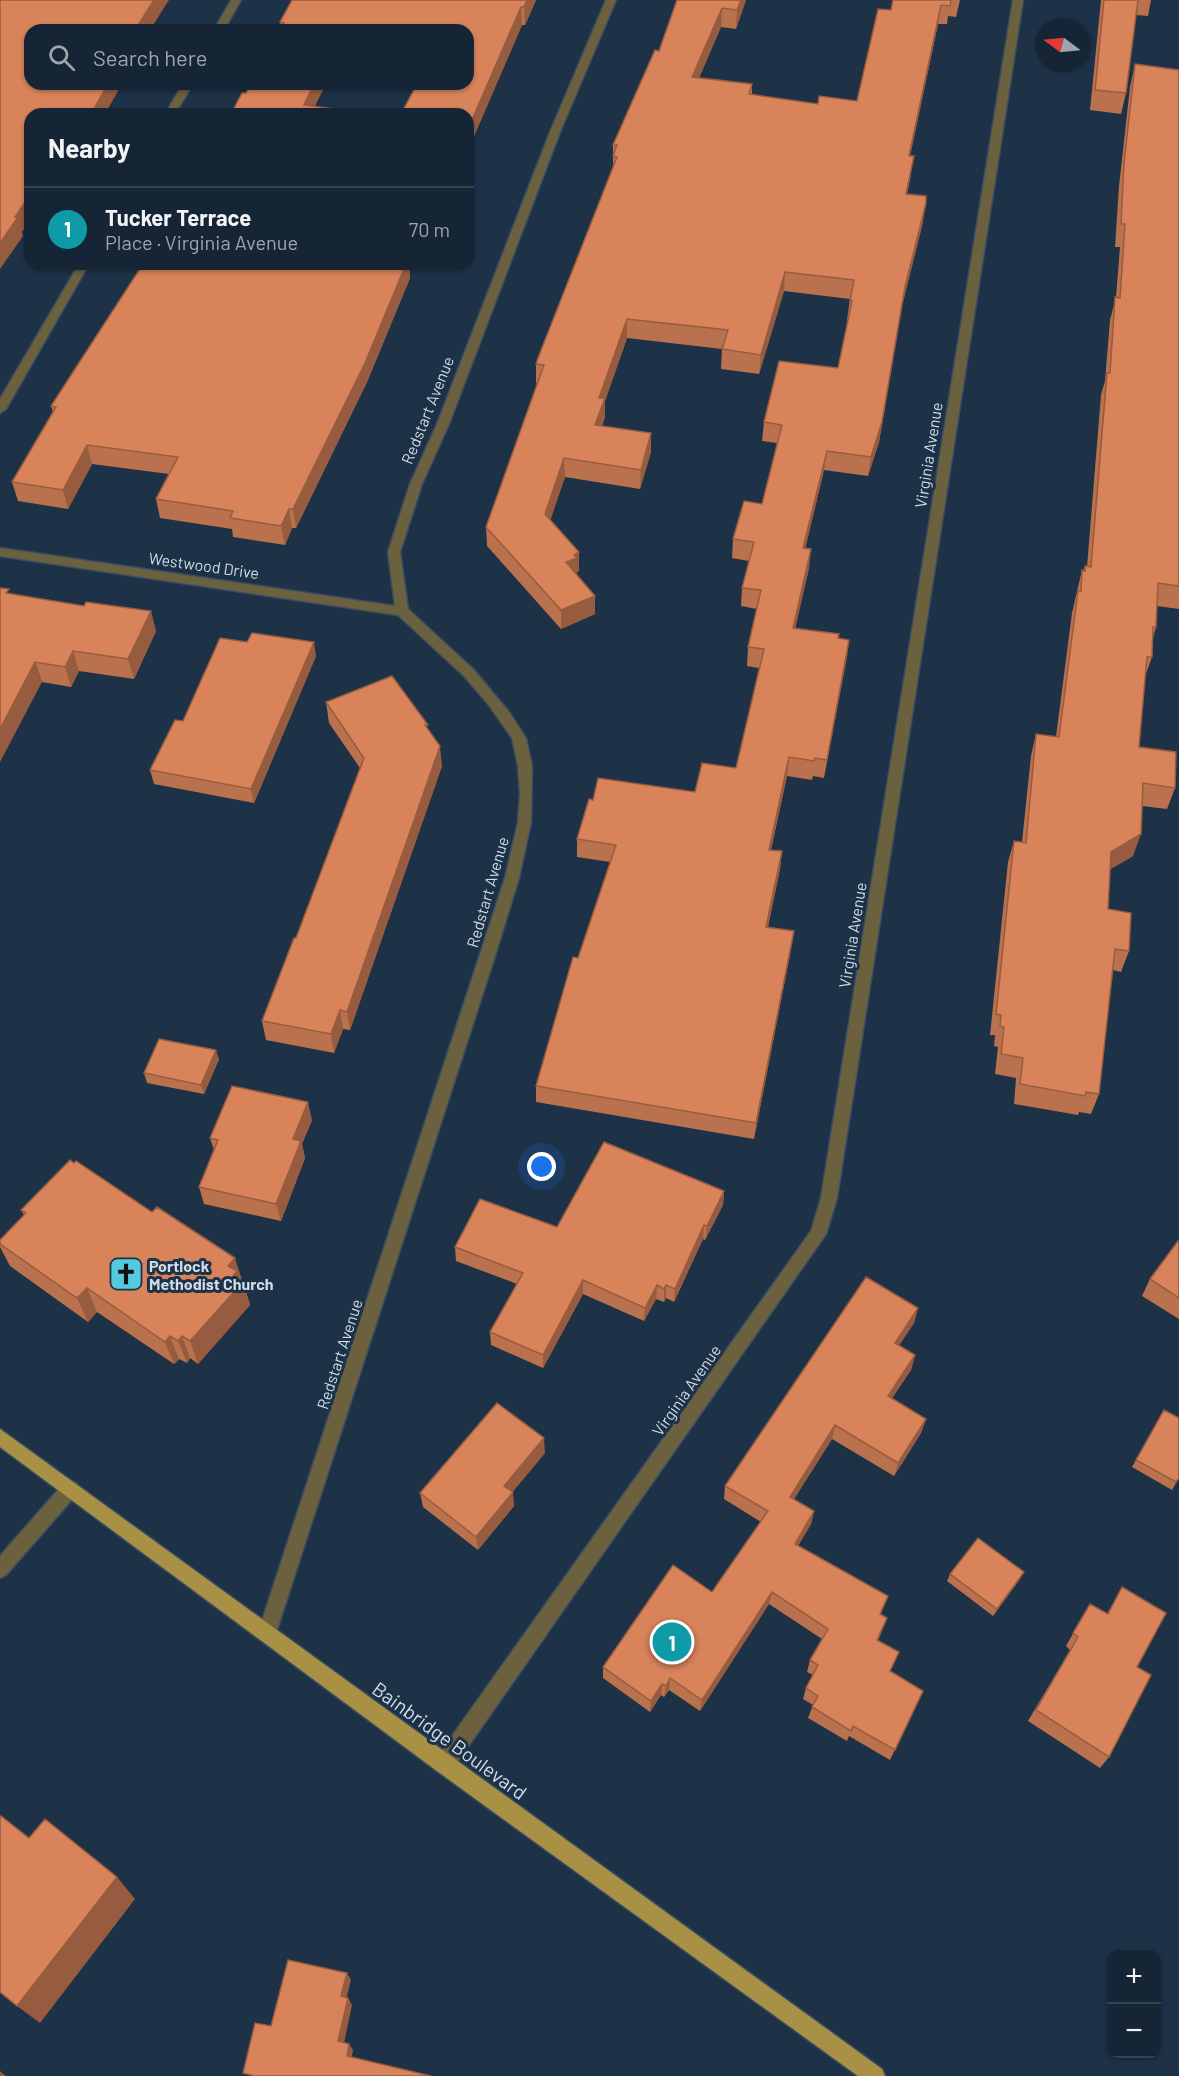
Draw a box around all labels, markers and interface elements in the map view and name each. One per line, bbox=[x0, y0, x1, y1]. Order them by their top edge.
north arrow bbox=[1035, 18, 1089, 72]
search box bbox=[24, 24, 474, 90]
icon: search bbox=[45, 41, 78, 74]
text: Search here bbox=[93, 44, 207, 70]
text: Nearby bbox=[48, 132, 130, 163]
text: Tucker Terrace bbox=[105, 204, 251, 230]
text: 1 bbox=[64, 217, 71, 241]
text: 70 m bbox=[409, 217, 450, 241]
text: Place · Virginia Avenue bbox=[105, 230, 298, 254]
street label: Redstart Avenue bbox=[397, 353, 457, 467]
street label: Virginia Avenue bbox=[910, 401, 946, 509]
street label: Westwood Drive bbox=[147, 548, 261, 582]
street label: Redstart Avenue bbox=[462, 834, 512, 950]
street label: Virginia Avenue bbox=[834, 881, 870, 989]
your location bbox=[527, 1152, 556, 1181]
church icon: Portlock Methodist Church bbox=[108, 1256, 144, 1292]
place label: Portlock Methodist Church bbox=[149, 1256, 274, 1293]
street label: Redstart Avenue bbox=[312, 1297, 366, 1411]
street label: Virginia Avenue bbox=[648, 1341, 724, 1439]
pin: 1 bbox=[652, 1620, 692, 1664]
street label: Bainbridge Boulevard bbox=[368, 1676, 532, 1804]
map controls bbox=[1107, 1950, 1161, 2058]
button: + bbox=[1107, 1950, 1161, 2004]
button: − bbox=[1107, 2004, 1161, 2058]

